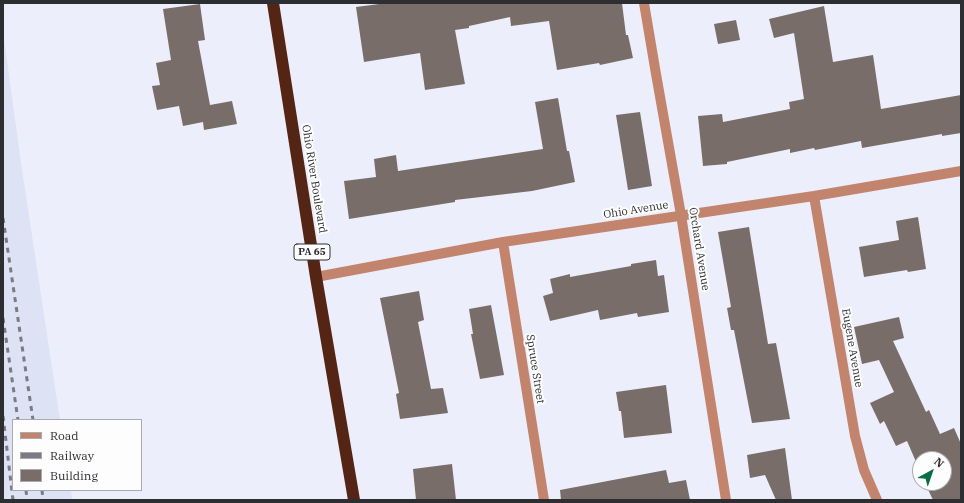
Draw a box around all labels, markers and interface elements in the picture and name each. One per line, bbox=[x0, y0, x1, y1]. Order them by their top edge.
street label: Ohio River Boulevard bbox=[299, 124, 329, 234]
street label: Ohio Avenue bbox=[603, 198, 669, 222]
street label: Orchard Avenue bbox=[686, 206, 712, 292]
road number: PA 65 bbox=[294, 244, 330, 260]
street label: Eugene Avenue bbox=[839, 308, 865, 388]
street label: Spruce Street bbox=[523, 333, 547, 405]
legend bbox=[12, 419, 142, 491]
text: Road bbox=[50, 428, 79, 443]
text: Railway bbox=[50, 448, 94, 463]
north arrow bbox=[912, 451, 952, 491]
text: N bbox=[931, 454, 947, 471]
text: Building bbox=[50, 468, 98, 483]

